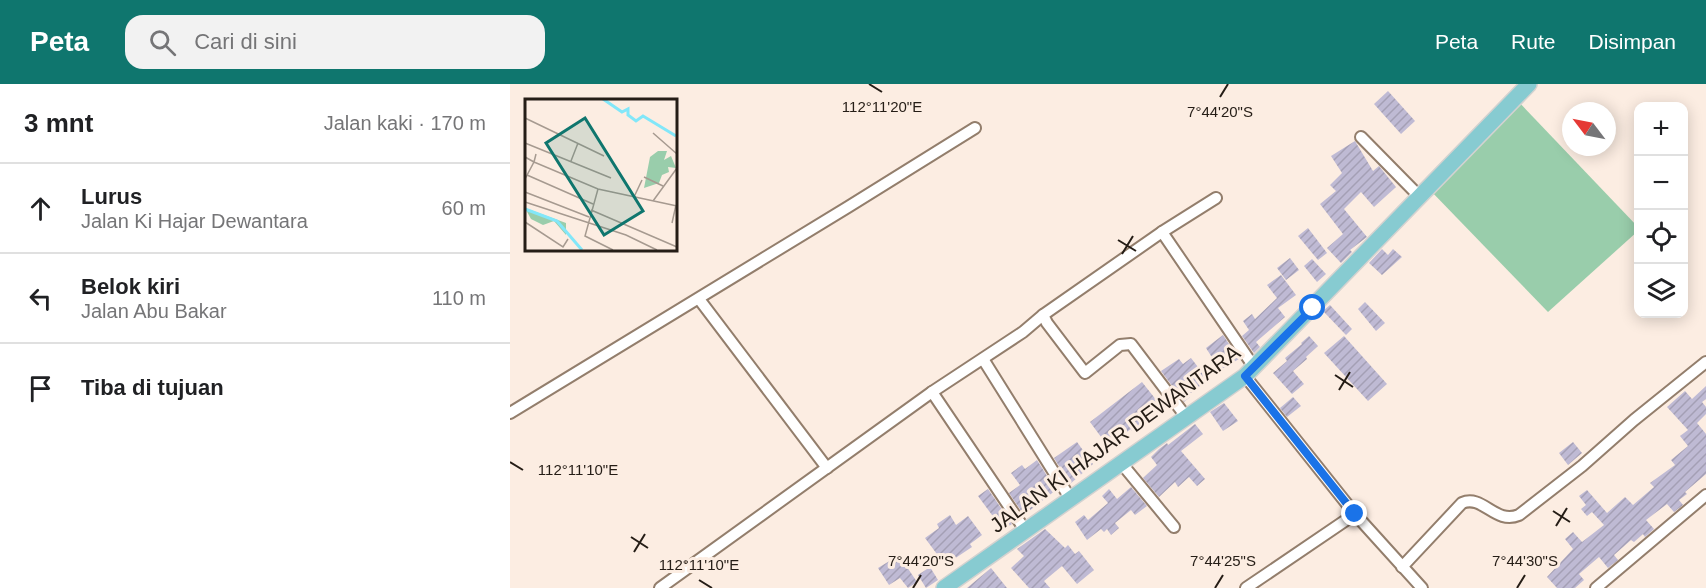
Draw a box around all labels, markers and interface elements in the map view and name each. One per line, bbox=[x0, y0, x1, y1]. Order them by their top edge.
search box bbox=[125, 15, 545, 69]
text: Peta bbox=[30, 26, 89, 57]
icon: search bbox=[146, 26, 179, 59]
text: Cari di sini bbox=[194, 29, 297, 54]
text: Peta bbox=[1435, 30, 1478, 53]
text: Rute bbox=[1511, 30, 1555, 53]
text: Disimpan bbox=[1588, 30, 1676, 53]
text: 112°11'20"E bbox=[842, 98, 922, 115]
inset map bbox=[525, 99, 676, 250]
north arrow bbox=[1562, 102, 1616, 156]
map controls bbox=[1634, 102, 1688, 318]
button: + bbox=[1634, 102, 1688, 156]
text: 7°44'20"S bbox=[1187, 103, 1253, 120]
text: 3 mnt bbox=[24, 108, 93, 138]
text: Jalan kaki · 170 m bbox=[324, 112, 486, 134]
button: − bbox=[1634, 156, 1688, 210]
text: Lurus bbox=[81, 184, 142, 209]
icon: ahead bbox=[24, 192, 57, 225]
text: 60 m bbox=[442, 197, 486, 219]
text: Jalan Ki Hajar Dewantara bbox=[81, 210, 308, 232]
button: locate bbox=[1634, 210, 1688, 264]
button: layers bbox=[1634, 264, 1688, 318]
text: Belok kiri bbox=[81, 274, 180, 299]
icon: left bbox=[24, 282, 57, 315]
text: 110 m bbox=[432, 287, 486, 309]
route start bbox=[1299, 294, 1325, 320]
text: Jalan Abu Bakar bbox=[81, 300, 227, 322]
street label: JALAN KI HAJAR DEWANTARA bbox=[985, 340, 1244, 537]
icon: arrive bbox=[24, 372, 57, 405]
text: Tiba di tujuan bbox=[81, 375, 224, 400]
text: 112°11'10"E bbox=[538, 461, 618, 478]
route end bbox=[1341, 500, 1367, 526]
text: 7°44'20"S bbox=[888, 552, 954, 569]
text: 7°44'25"S bbox=[1190, 552, 1256, 569]
text: 7°44'30"S bbox=[1492, 552, 1558, 569]
text: 112°11'10"E bbox=[659, 556, 739, 573]

